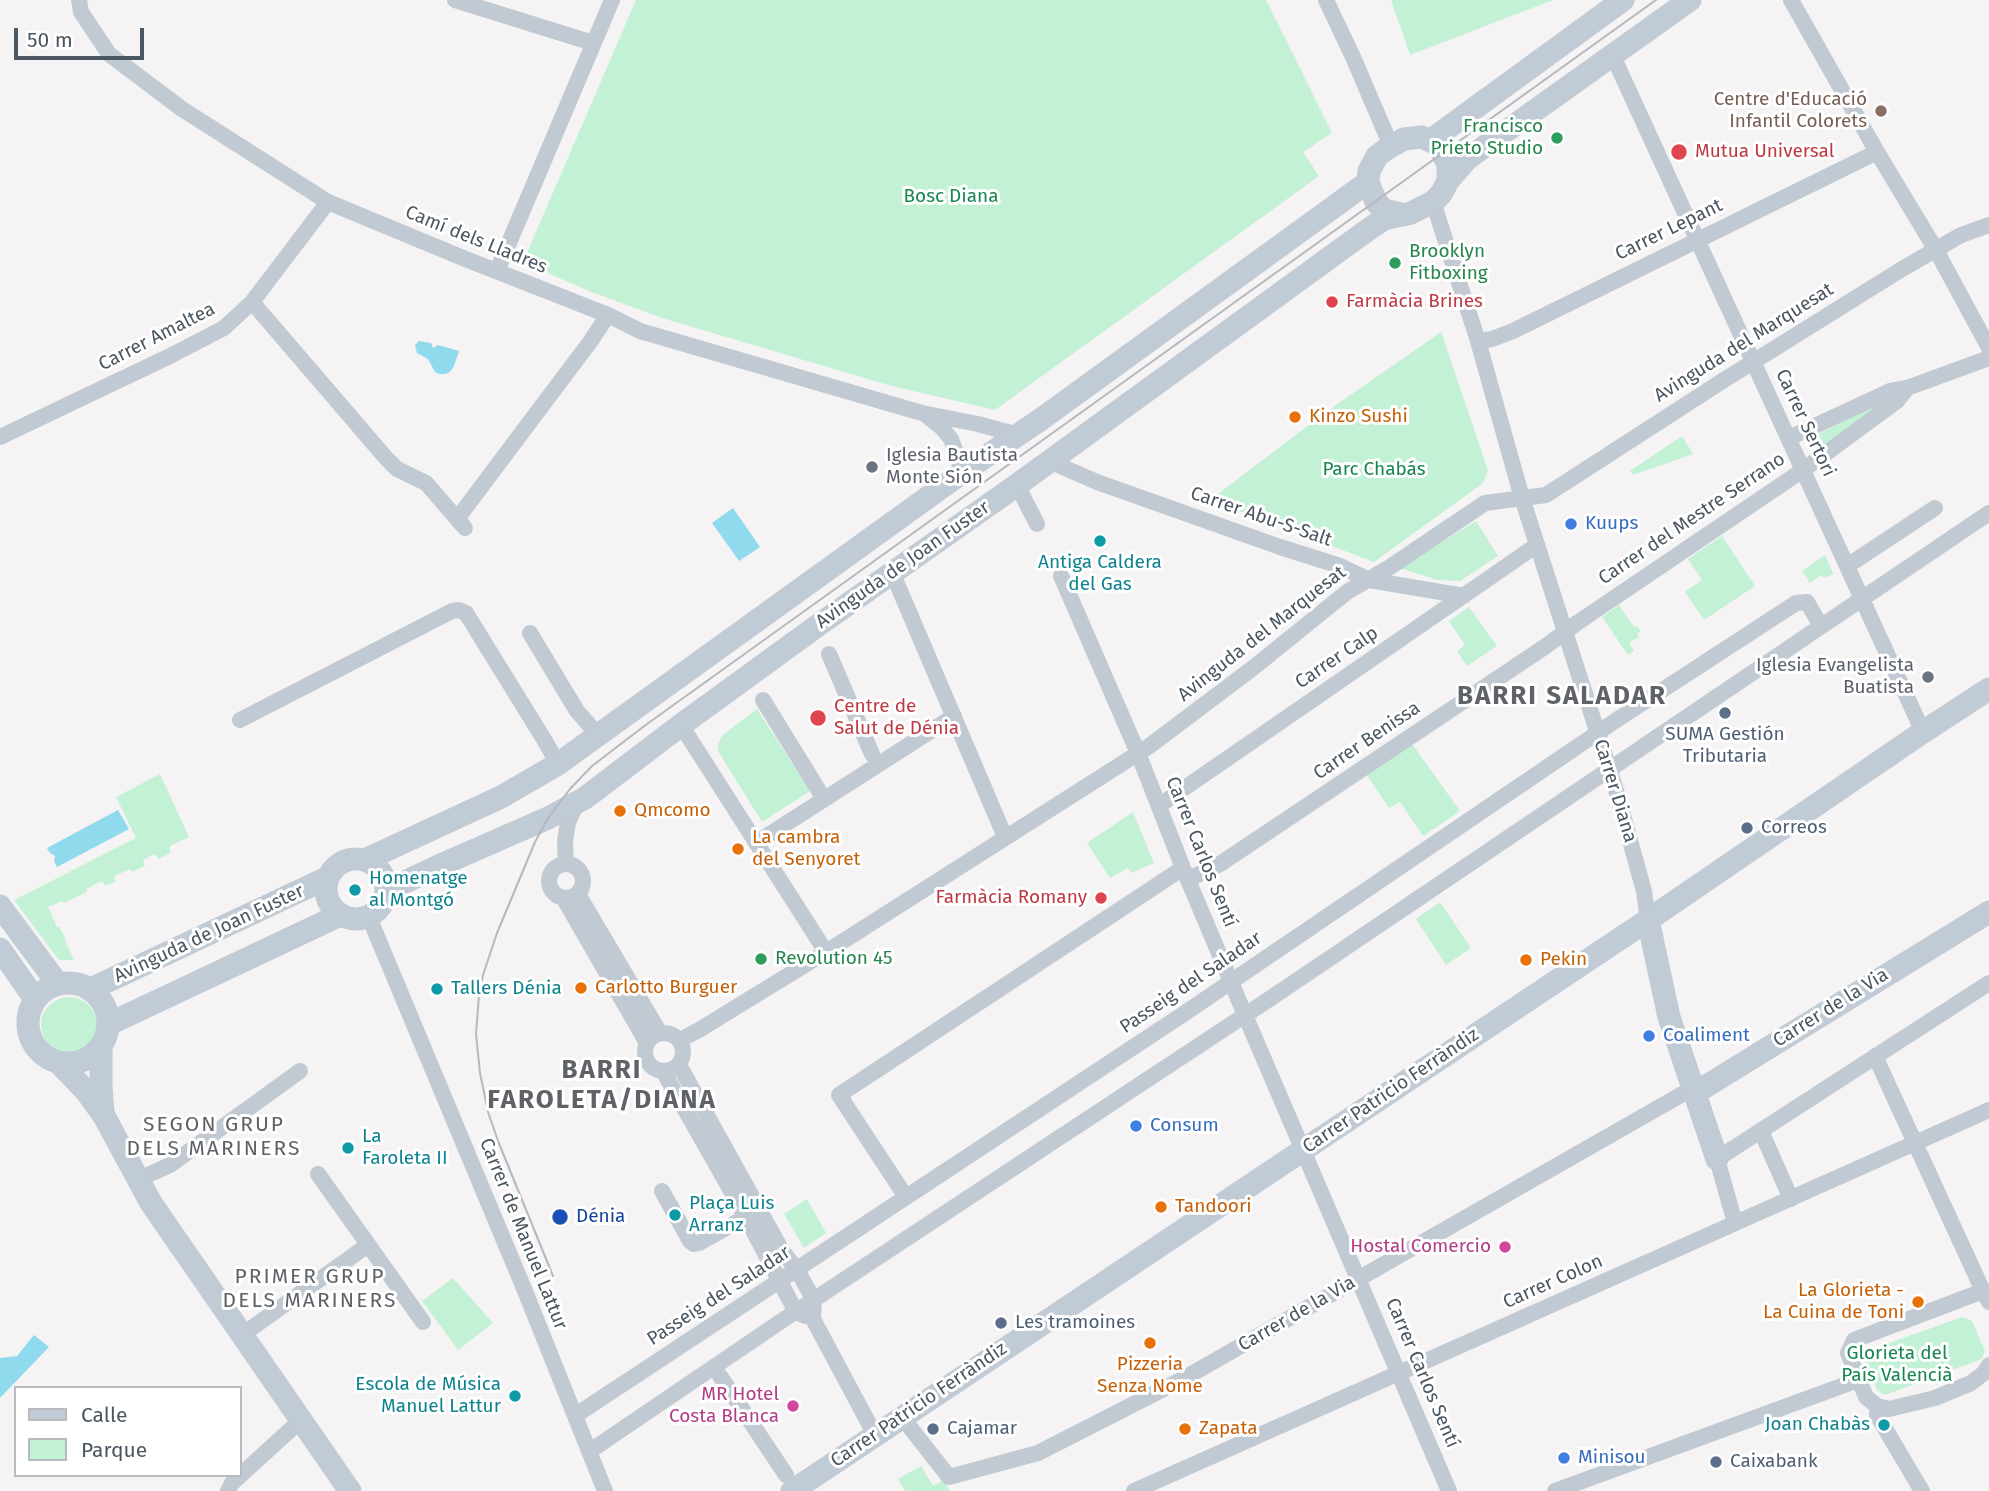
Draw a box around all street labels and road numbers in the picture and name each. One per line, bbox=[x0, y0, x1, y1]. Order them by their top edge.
street label: Carrer Lepant bbox=[1612, 194, 1726, 266]
street label: Camí dels Lladres bbox=[402, 201, 550, 279]
street label: Avinguda del Marquesat bbox=[1650, 278, 1838, 408]
street label: Carrer Amaltea bbox=[95, 298, 219, 376]
street label: Carrer Sertori bbox=[1770, 366, 1840, 480]
street label: Carrer del Mestre Serrano bbox=[1594, 448, 1790, 590]
street label: Carrer Abu-S-Salt bbox=[1187, 482, 1335, 552]
street label: Avinguda de Joan Fuster bbox=[812, 496, 994, 634]
street label: Avinguda del Marquesat bbox=[1173, 561, 1351, 707]
street label: Carrer Calp bbox=[1291, 622, 1383, 694]
street label: Carrer Benissa bbox=[1309, 697, 1425, 785]
street label: Carrer Diana bbox=[1588, 737, 1642, 845]
street label: Carrer Carlos Sentí bbox=[1160, 773, 1242, 931]
street label: Avinguda de Joan Fuster bbox=[110, 880, 308, 988]
street label: Passeig del Saladar bbox=[1116, 927, 1266, 1039]
street label: Carrer de la Via bbox=[1769, 964, 1893, 1052]
street label: Carrer Patricio Ferràndiz bbox=[1299, 1024, 1483, 1158]
street label: Carrer de Manuel Lattur bbox=[474, 1135, 572, 1333]
street label: Passeig del Saladar bbox=[643, 1241, 795, 1351]
street label: Carrer Colon bbox=[1500, 1250, 1606, 1314]
street label: Carrer de la Via bbox=[1234, 1271, 1360, 1357]
street label: Carrer Carlos Sentí bbox=[1380, 1295, 1464, 1451]
street label: Carrer Patricio Ferràndiz bbox=[827, 1338, 1011, 1472]

